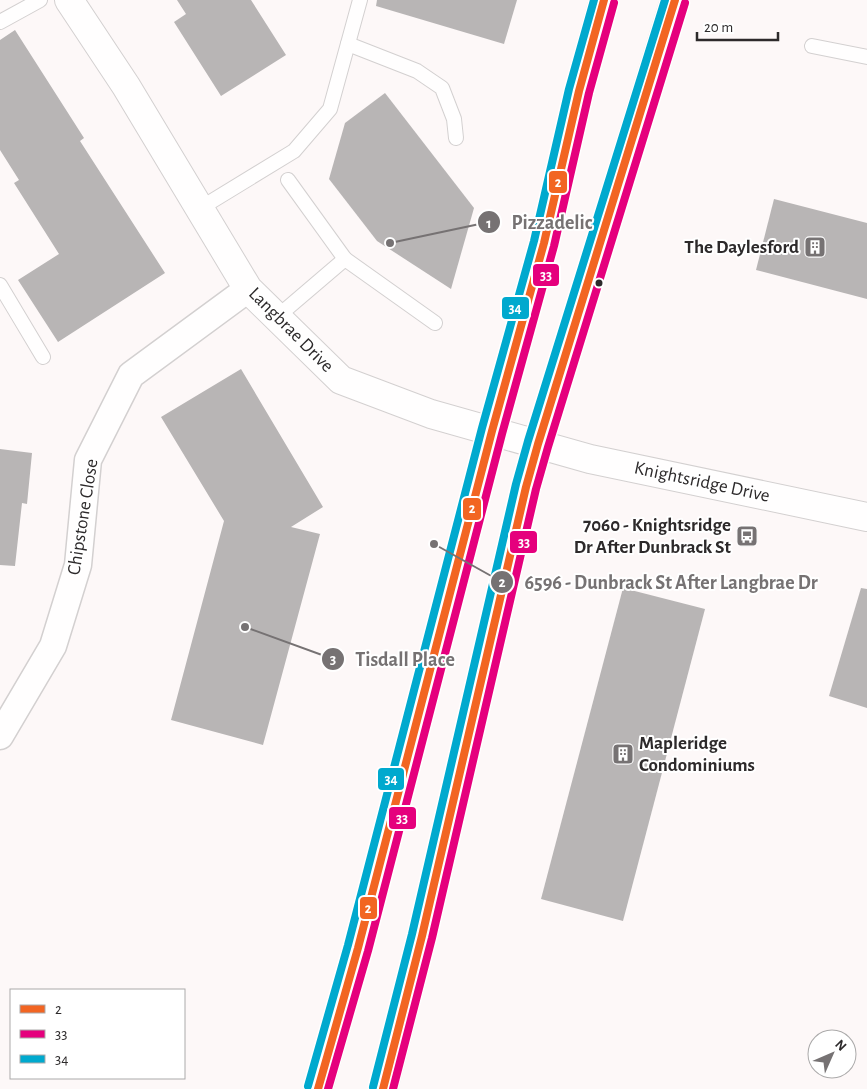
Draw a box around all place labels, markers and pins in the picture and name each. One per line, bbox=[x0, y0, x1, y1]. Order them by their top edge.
callout: Pizzadelic bbox=[477, 205, 603, 240]
building icon: The Daylesford bbox=[803, 235, 827, 259]
place label: The Daylesford bbox=[684, 238, 799, 257]
unlabelled marker bbox=[594, 278, 604, 288]
place label: 7060 - Knightsridge Dr After Dunbrack St bbox=[574, 516, 732, 557]
bus stop icon: 7060 - Knightsridge Dr After Dunbrack St bbox=[735, 524, 759, 548]
callout: 6596 - Dunbrack St After Langbrae Dr bbox=[490, 564, 828, 599]
callout: Tisdall Place bbox=[320, 642, 465, 677]
place label: Mapleridge Condominiums bbox=[639, 734, 755, 775]
building icon: Mapleridge Condominiums bbox=[611, 742, 635, 766]

